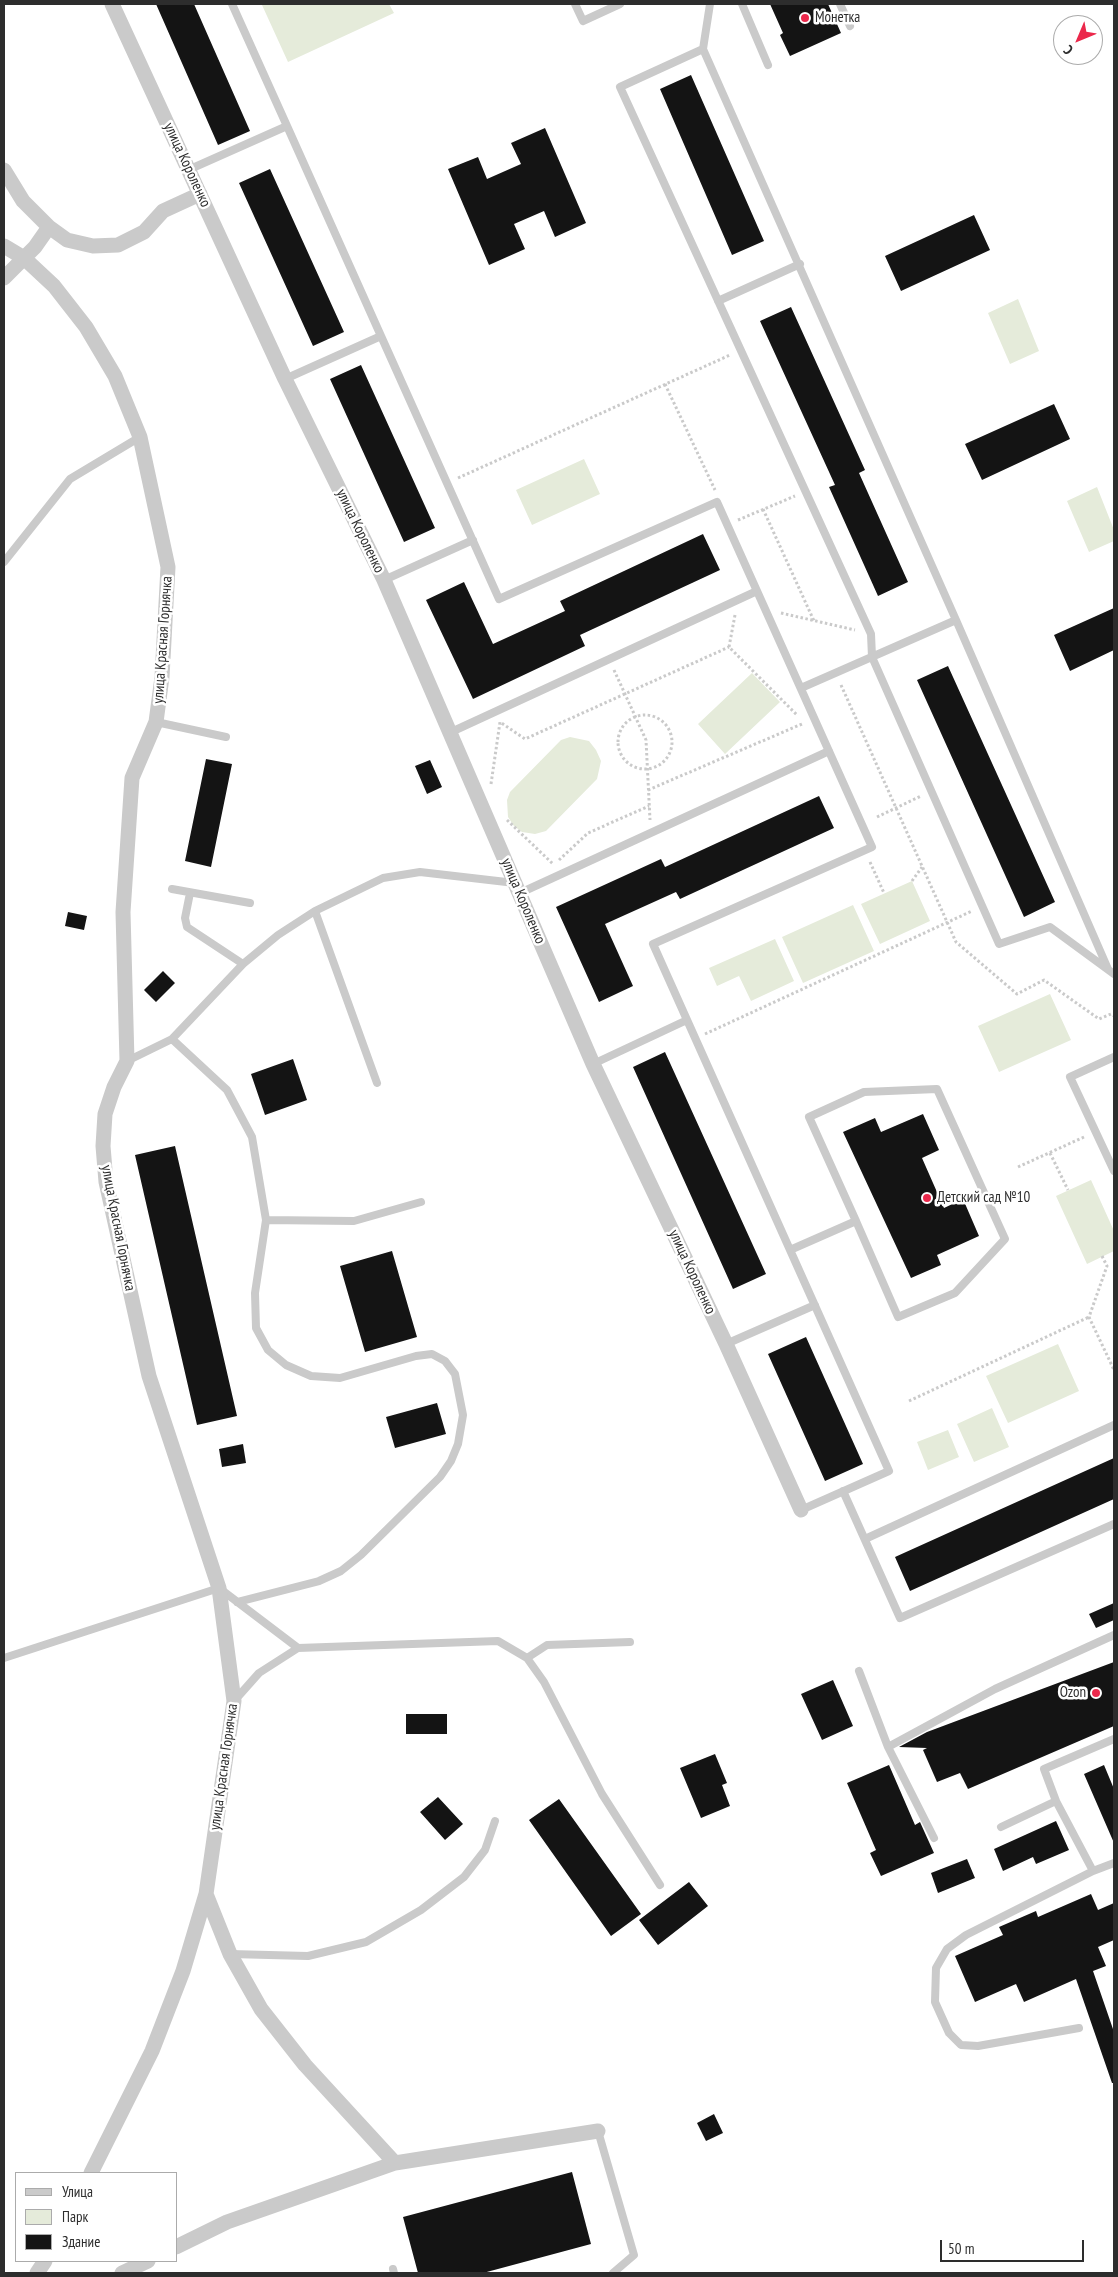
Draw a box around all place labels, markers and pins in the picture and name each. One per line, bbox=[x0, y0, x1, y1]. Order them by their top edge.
place label: Монетка bbox=[815, 9, 860, 27]
marker: Монетка bbox=[799, 12, 811, 24]
place label: Детский сад №10 bbox=[937, 1189, 1030, 1207]
marker: Детский сад №10 bbox=[921, 1192, 933, 1204]
place label: Ozon bbox=[1060, 1684, 1086, 1702]
marker: Ozon bbox=[1090, 1687, 1102, 1699]

